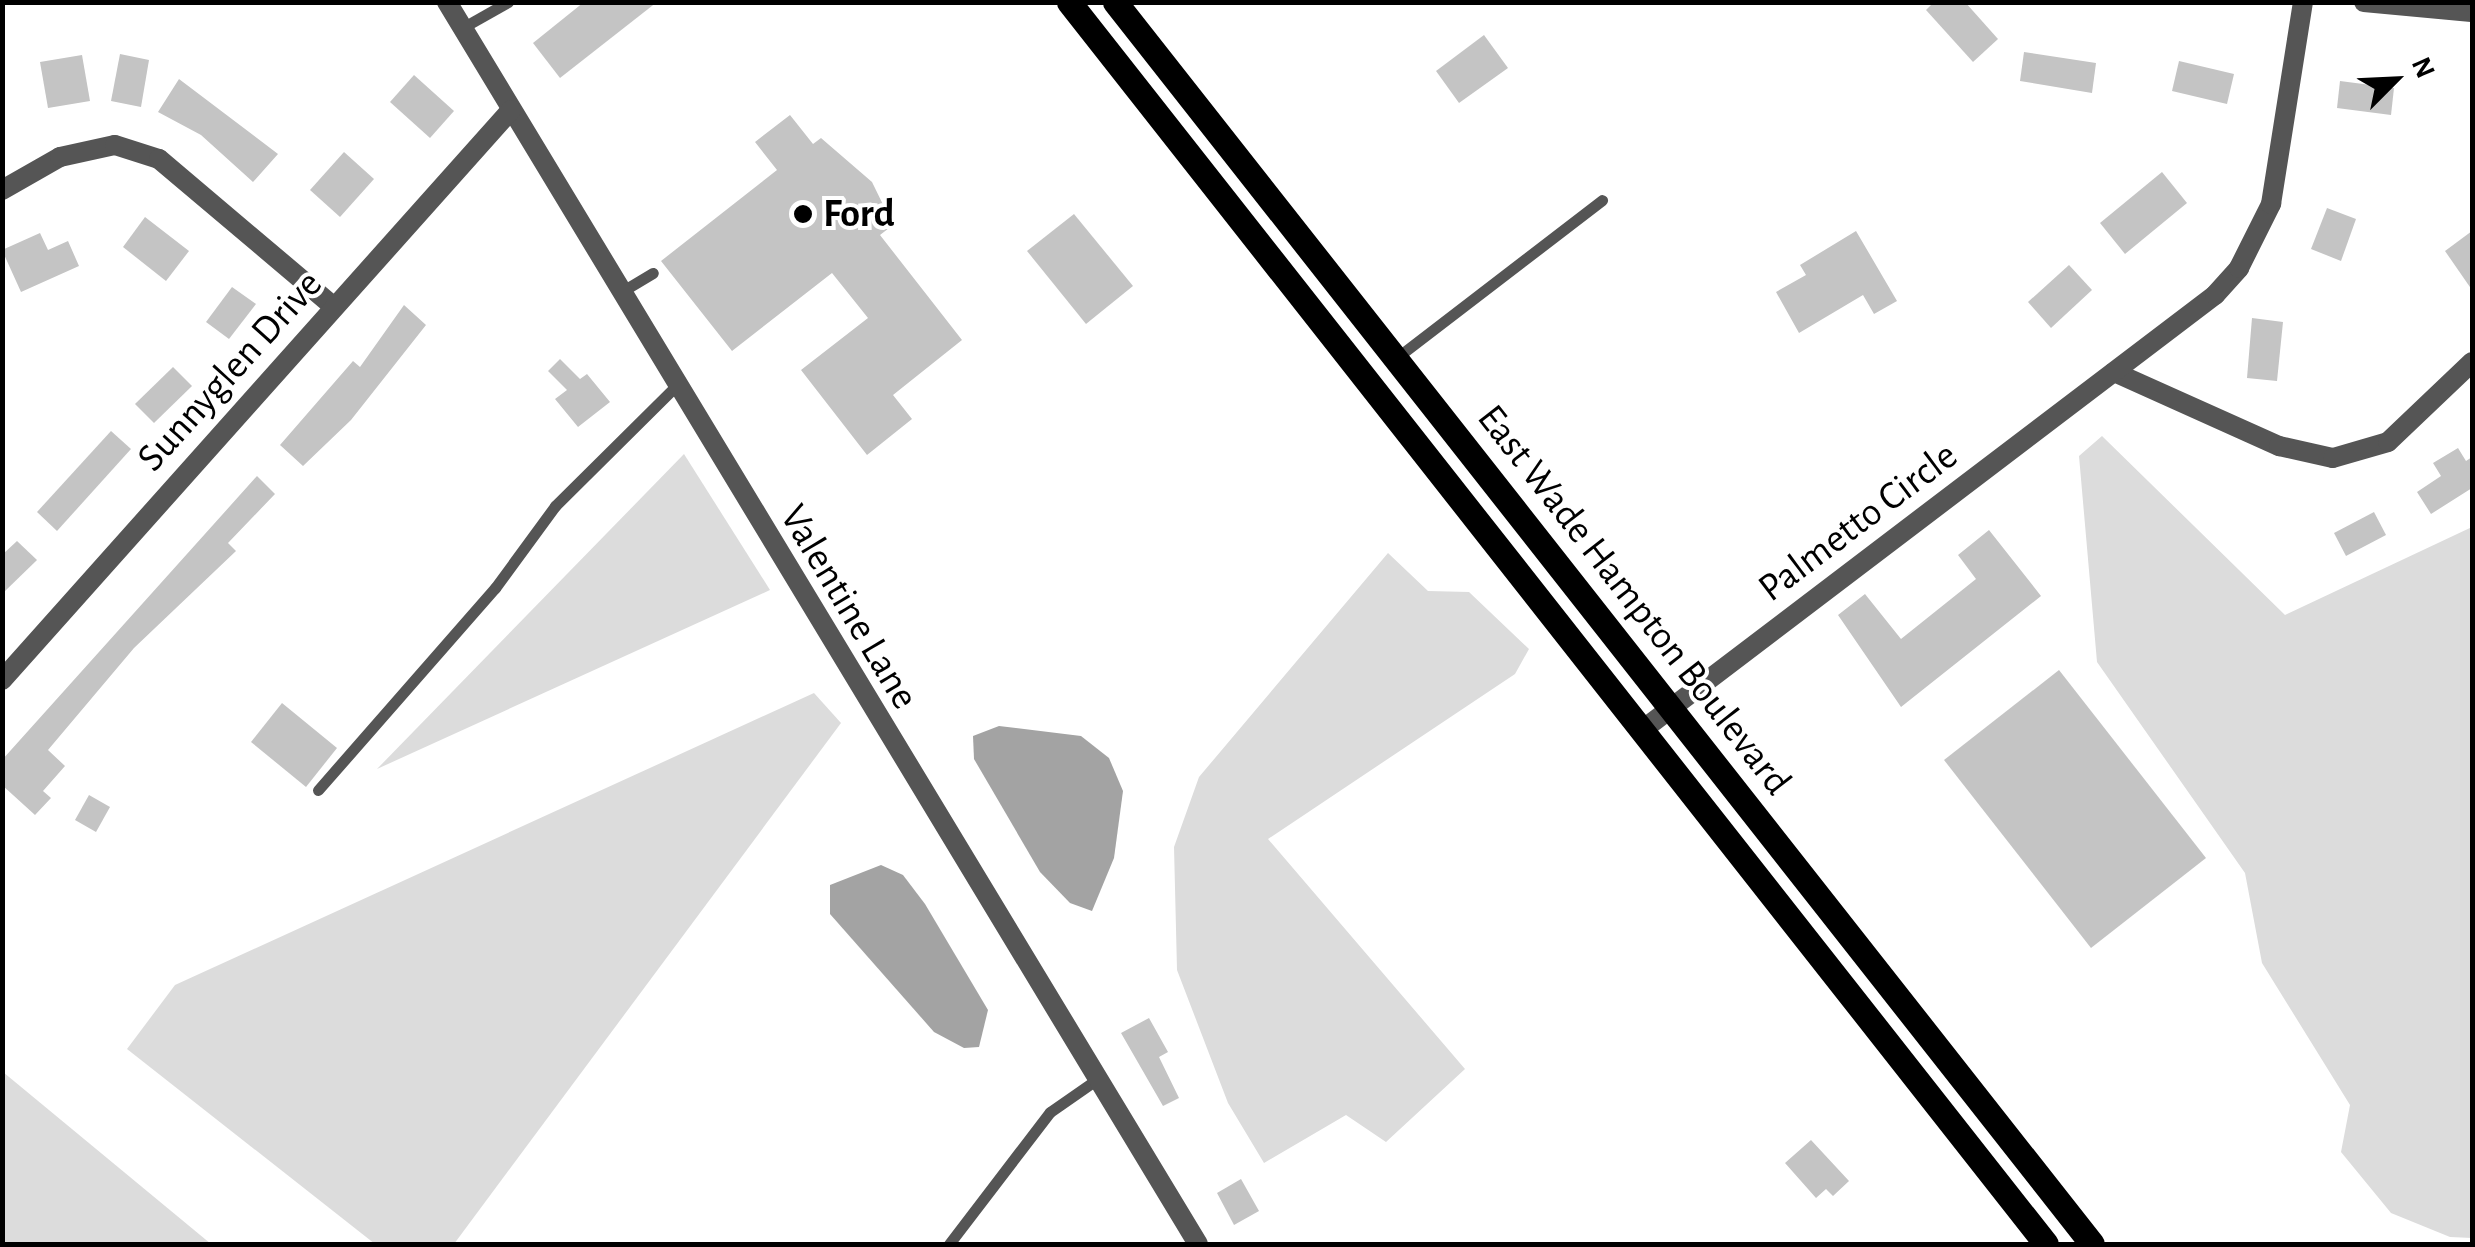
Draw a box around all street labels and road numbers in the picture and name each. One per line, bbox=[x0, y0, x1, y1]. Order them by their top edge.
street label: Sunnyglen Drive bbox=[127, 261, 333, 481]
street label: East Wade Hampton Boulevard bbox=[1467, 395, 1801, 805]
street label: Palmetto Circle bbox=[1749, 432, 1967, 612]
street label: Valentine Lane bbox=[769, 496, 929, 718]

